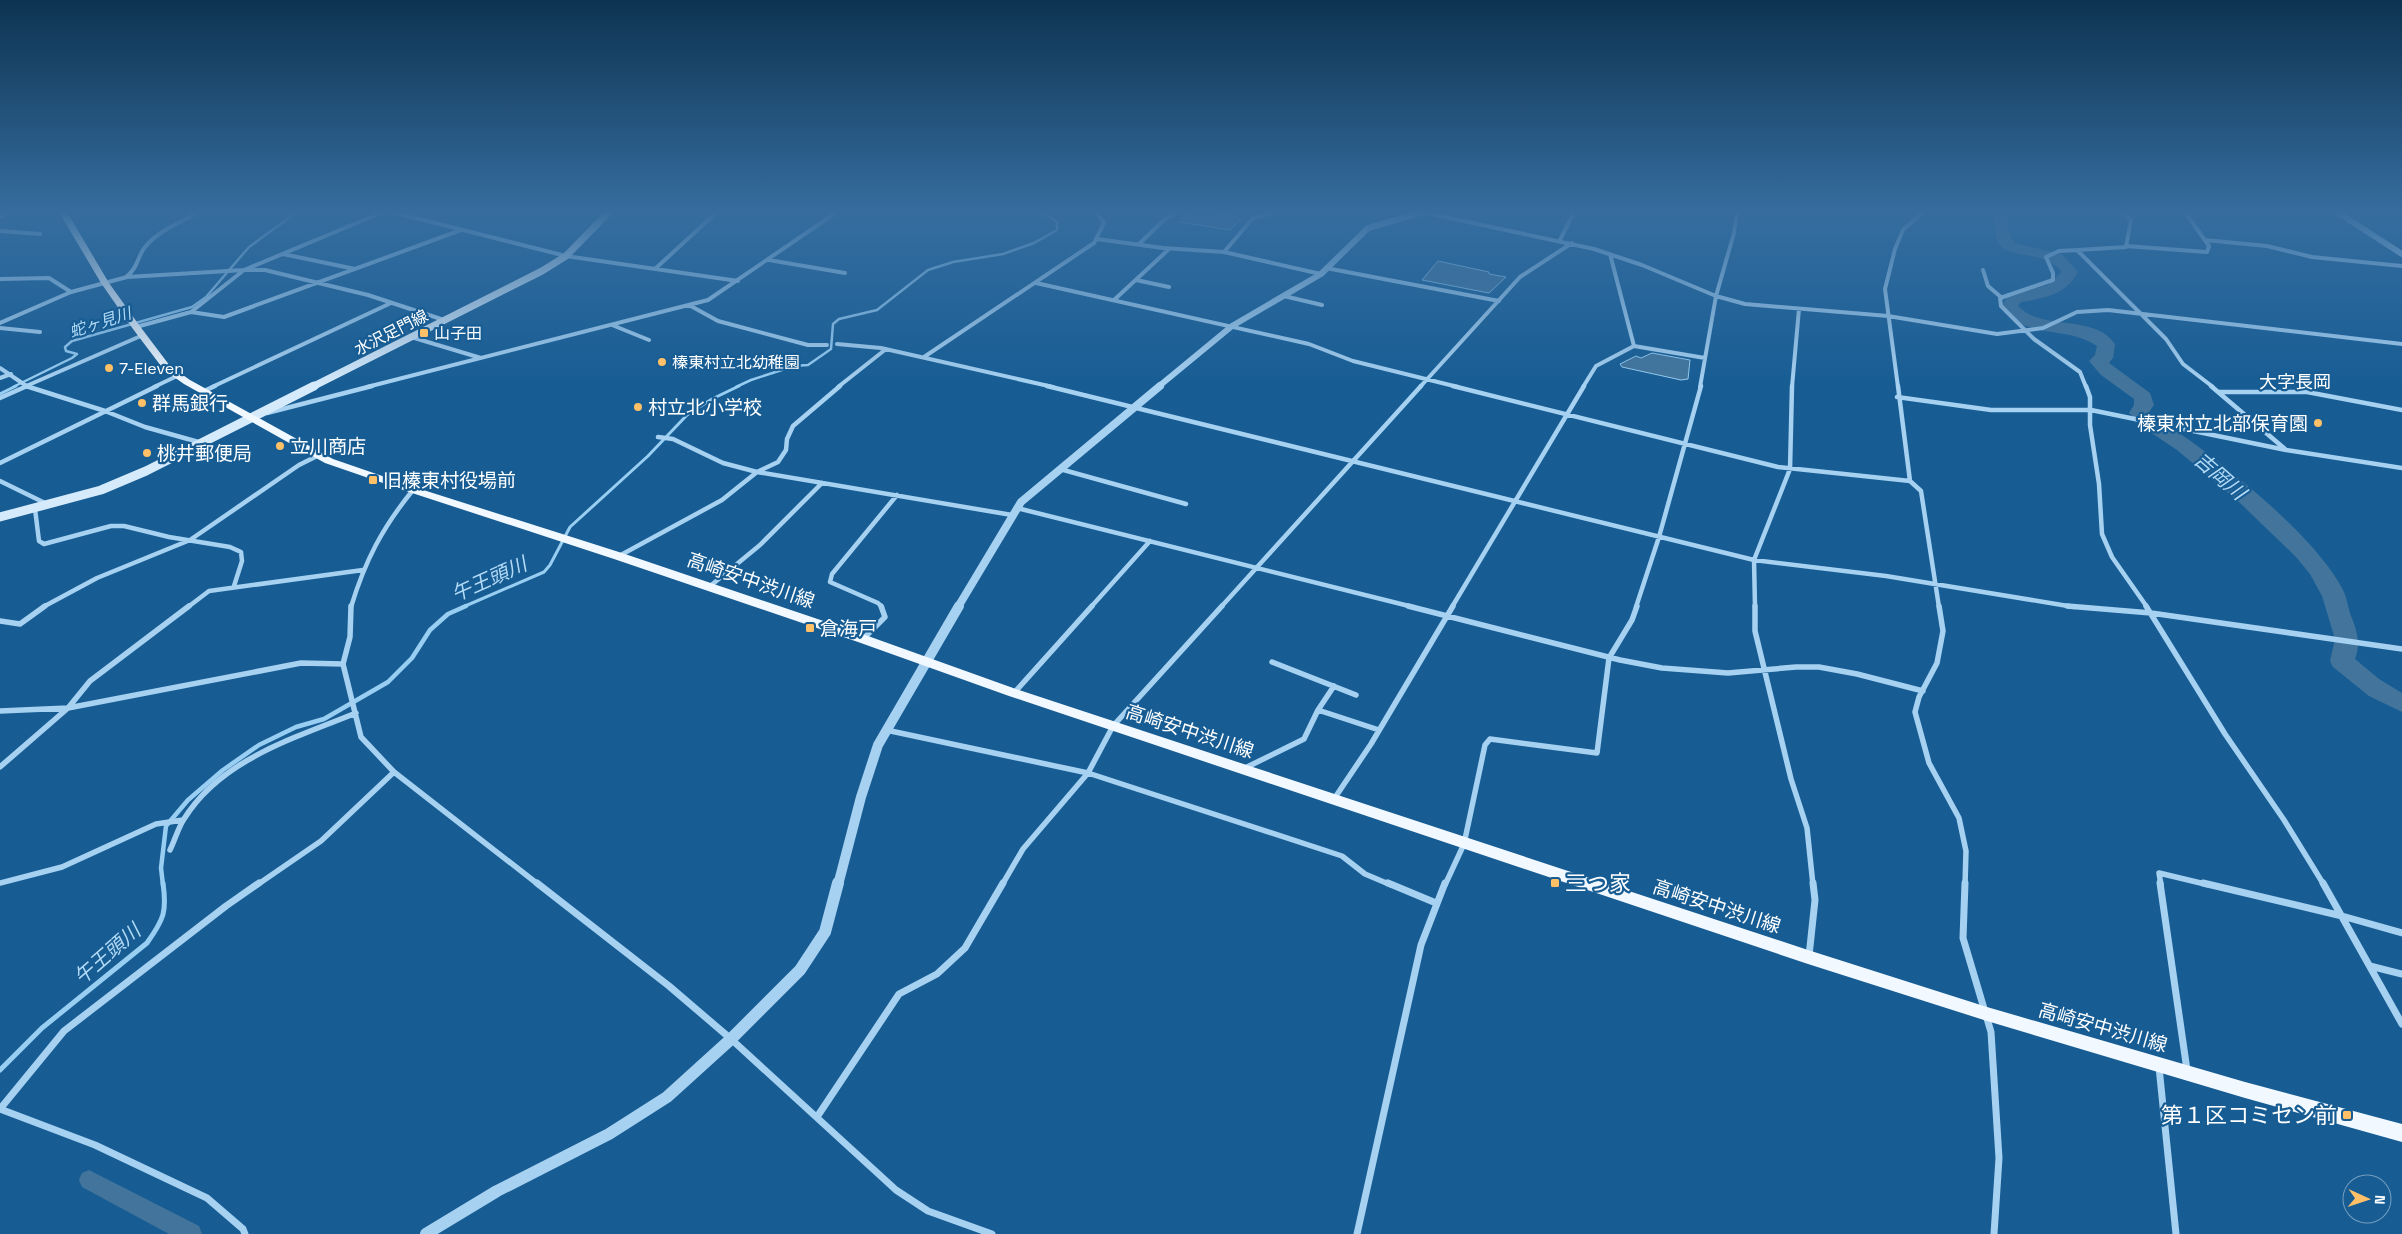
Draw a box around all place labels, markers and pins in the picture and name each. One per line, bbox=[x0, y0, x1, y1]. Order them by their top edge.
place label: 山子田 bbox=[434, 323, 482, 344]
marker: 山子田 bbox=[418, 327, 430, 339]
place label: 榛東村立北幼稚園 bbox=[672, 352, 800, 373]
marker: 榛東村立北幼稚園 bbox=[656, 356, 668, 368]
place label: 7-Eleven bbox=[119, 358, 184, 379]
marker: 7-Eleven bbox=[103, 362, 115, 374]
place label: 群馬銀行 bbox=[152, 391, 228, 416]
place label: 村立北小学校 bbox=[648, 395, 762, 420]
marker: 群馬銀行 bbox=[136, 397, 148, 409]
marker: 村立北小学校 bbox=[632, 401, 644, 413]
place label: 榛東村立北部保育園 bbox=[2137, 411, 2308, 436]
marker: 榛東村立北部保育園 bbox=[2312, 417, 2324, 429]
place label: 立川商店 bbox=[290, 434, 366, 459]
marker: 立川商店 bbox=[274, 440, 286, 452]
place label: 桃井郵便局 bbox=[157, 441, 252, 466]
marker: 桃井郵便局 bbox=[141, 447, 153, 459]
place label: 旧榛東村役場前 bbox=[383, 468, 516, 493]
marker: 旧榛東村役場前 bbox=[367, 474, 379, 486]
place label: 倉海戸 bbox=[820, 616, 877, 641]
marker: 倉海戸 bbox=[804, 622, 816, 634]
place label: 三つ家 bbox=[1565, 869, 1631, 897]
marker: 三つ家 bbox=[1549, 877, 1561, 889]
place label: 第１区コミセン前 bbox=[2161, 1101, 2337, 1129]
marker: 第１区コミセン前 bbox=[2341, 1109, 2353, 1121]

